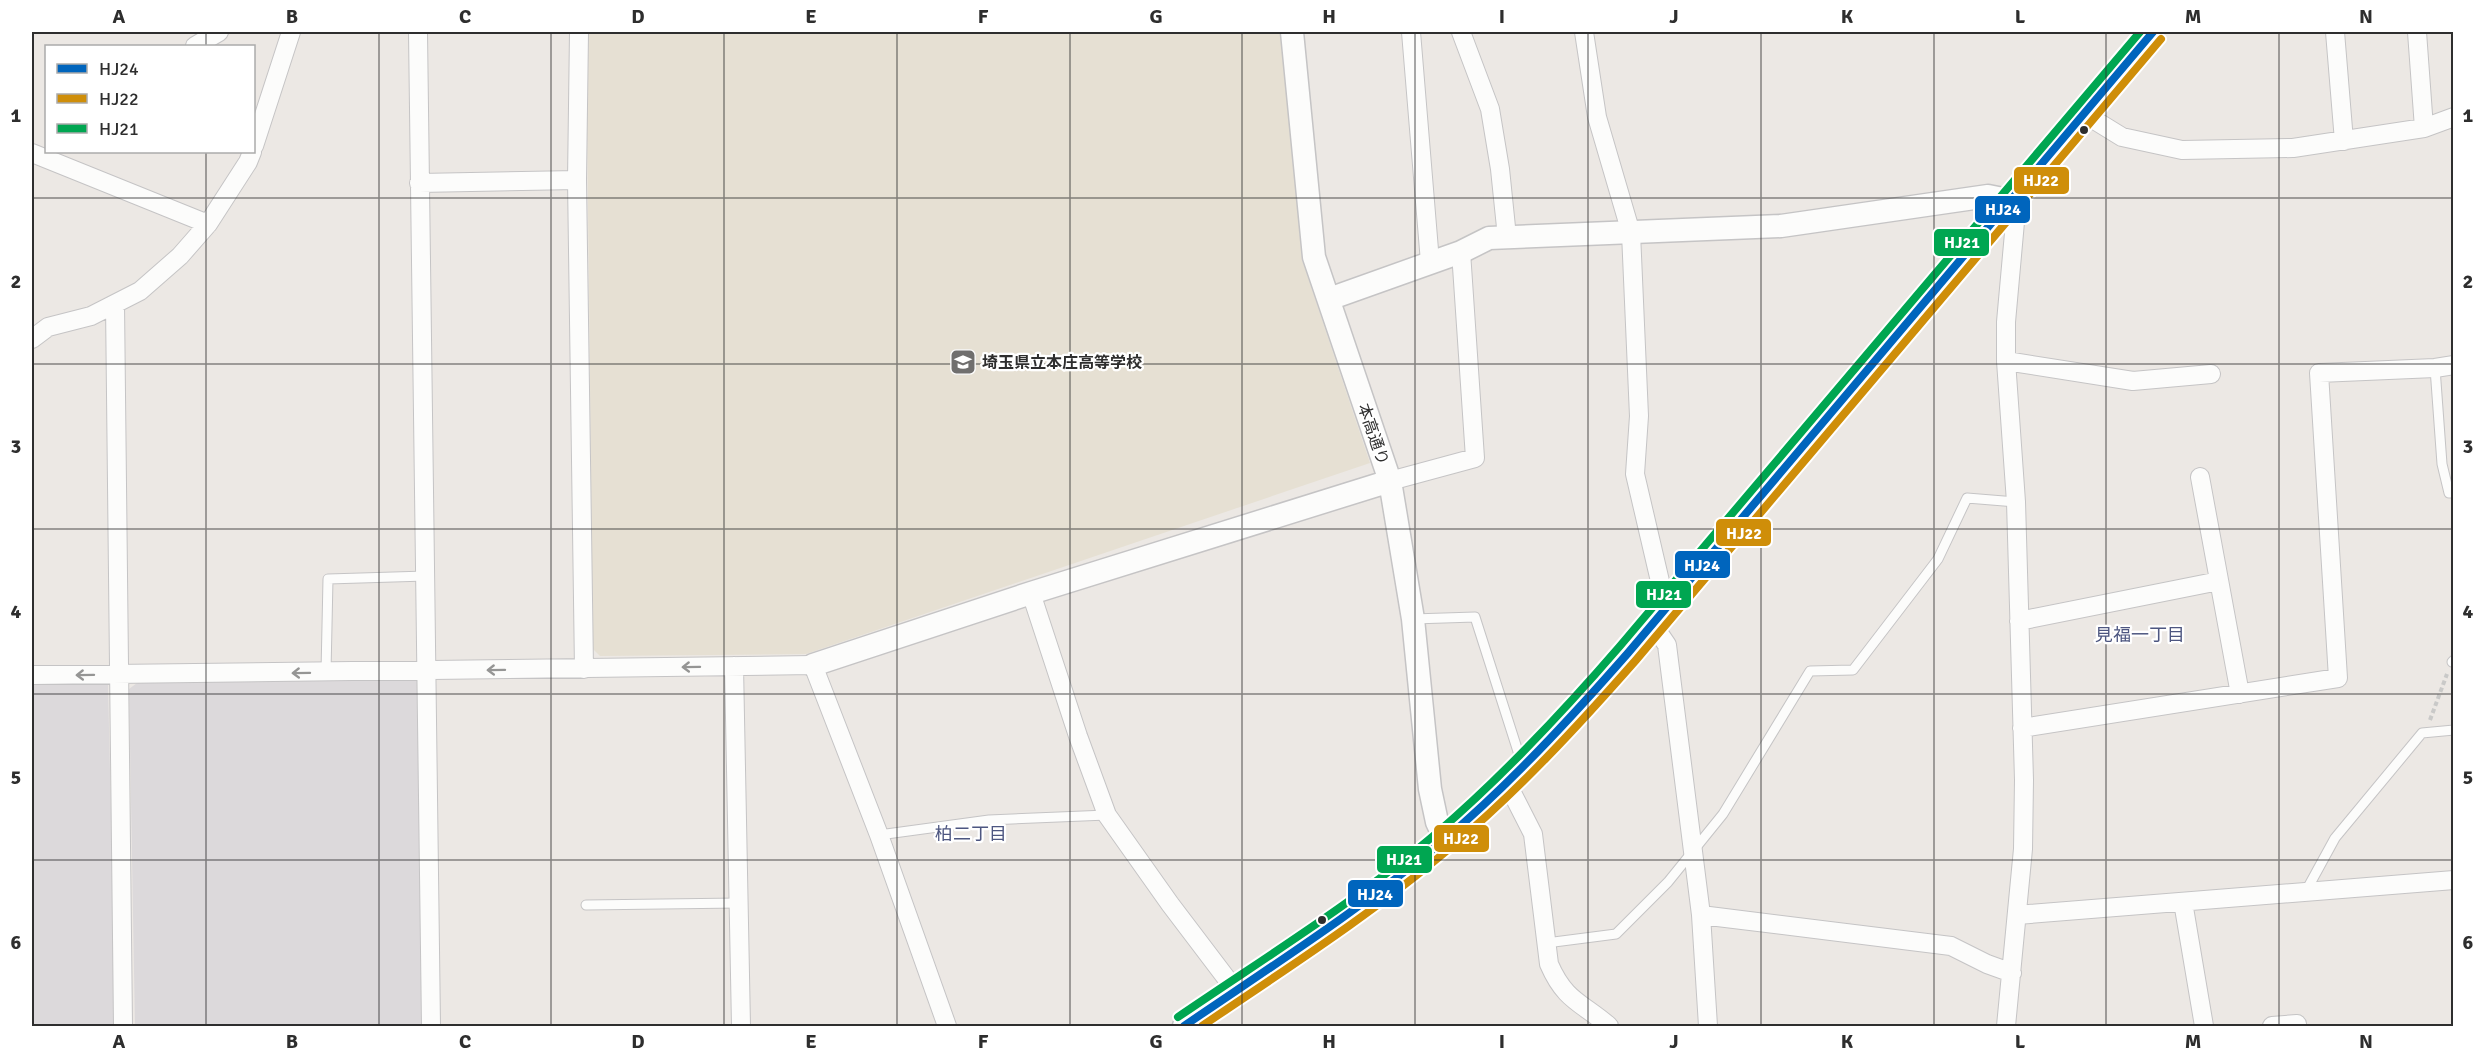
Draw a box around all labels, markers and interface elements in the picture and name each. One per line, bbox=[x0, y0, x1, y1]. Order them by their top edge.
text: A bbox=[113, 4, 126, 29]
text: B bbox=[286, 4, 298, 29]
text: C bbox=[459, 4, 471, 29]
text: D bbox=[631, 4, 645, 29]
text: E bbox=[805, 4, 817, 29]
text: F bbox=[978, 4, 989, 29]
text: G bbox=[1149, 4, 1163, 29]
text: H bbox=[1322, 4, 1336, 29]
text: I bbox=[1499, 4, 1505, 29]
text: J bbox=[1669, 4, 1679, 29]
text: K bbox=[1841, 4, 1854, 29]
text: L bbox=[2015, 4, 2026, 29]
text: M bbox=[2185, 4, 2201, 29]
text: N bbox=[2359, 4, 2373, 29]
legend bbox=[45, 45, 255, 153]
text: HJ24 bbox=[99, 58, 139, 80]
text: HJ22 bbox=[99, 88, 139, 110]
text: 1 bbox=[11, 103, 22, 128]
text: 1 bbox=[2463, 103, 2474, 128]
text: HJ21 bbox=[99, 118, 139, 140]
unlabelled marker bbox=[2078, 124, 2090, 136]
line badge: HJ22 bbox=[2013, 166, 2070, 195]
text: HJ22 bbox=[2023, 171, 2059, 191]
line badge: HJ24 bbox=[1974, 195, 2031, 224]
text: HJ24 bbox=[1985, 200, 2021, 220]
line badge: HJ21 bbox=[1933, 228, 1990, 257]
text: HJ21 bbox=[1944, 233, 1980, 253]
text: 2 bbox=[11, 269, 21, 294]
text: 2 bbox=[2463, 269, 2473, 294]
school or university icon: 埼玉県立本庄高等学校 bbox=[948, 347, 978, 377]
place label: 埼玉県立本庄高等学校 bbox=[982, 353, 1142, 373]
street label: 本高通り bbox=[1353, 401, 1393, 468]
text: 3 bbox=[11, 434, 21, 459]
text: 3 bbox=[2463, 434, 2473, 459]
line badge: HJ22 bbox=[1715, 518, 1772, 547]
text: HJ22 bbox=[1726, 524, 1762, 544]
line badge: HJ24 bbox=[1674, 550, 1731, 579]
text: HJ24 bbox=[1684, 556, 1720, 576]
line badge: HJ21 bbox=[1635, 580, 1692, 609]
text: HJ21 bbox=[1646, 585, 1682, 605]
text: 4 bbox=[11, 599, 22, 624]
text: 4 bbox=[2463, 599, 2474, 624]
district label: 見福一丁目 bbox=[2095, 624, 2185, 646]
one-way arrow bbox=[682, 661, 702, 673]
one-way arrow bbox=[487, 665, 507, 676]
one-way arrow bbox=[292, 667, 312, 678]
one-way arrow bbox=[76, 669, 96, 681]
text: 5 bbox=[11, 765, 21, 790]
text: 5 bbox=[2463, 765, 2473, 790]
district label: 柏二丁目 bbox=[935, 823, 1007, 845]
line badge: HJ22 bbox=[1433, 824, 1490, 853]
text: HJ22 bbox=[1443, 829, 1479, 849]
line badge: HJ21 bbox=[1376, 845, 1433, 874]
text: HJ21 bbox=[1386, 850, 1422, 870]
line badge: HJ24 bbox=[1347, 879, 1404, 908]
text: HJ24 bbox=[1357, 885, 1393, 905]
unlabelled marker bbox=[1316, 914, 1328, 926]
text: 6 bbox=[11, 930, 22, 955]
text: 6 bbox=[2463, 930, 2474, 955]
text: A bbox=[113, 1029, 126, 1054]
text: B bbox=[286, 1029, 298, 1054]
text: C bbox=[459, 1029, 471, 1054]
text: D bbox=[631, 1029, 645, 1054]
text: E bbox=[805, 1029, 817, 1054]
text: F bbox=[978, 1029, 989, 1054]
text: G bbox=[1149, 1029, 1163, 1054]
text: H bbox=[1322, 1029, 1336, 1054]
text: I bbox=[1499, 1029, 1505, 1054]
text: J bbox=[1669, 1029, 1679, 1054]
text: K bbox=[1841, 1029, 1854, 1054]
text: L bbox=[2015, 1029, 2026, 1054]
text: M bbox=[2185, 1029, 2201, 1054]
text: N bbox=[2359, 1029, 2373, 1054]

